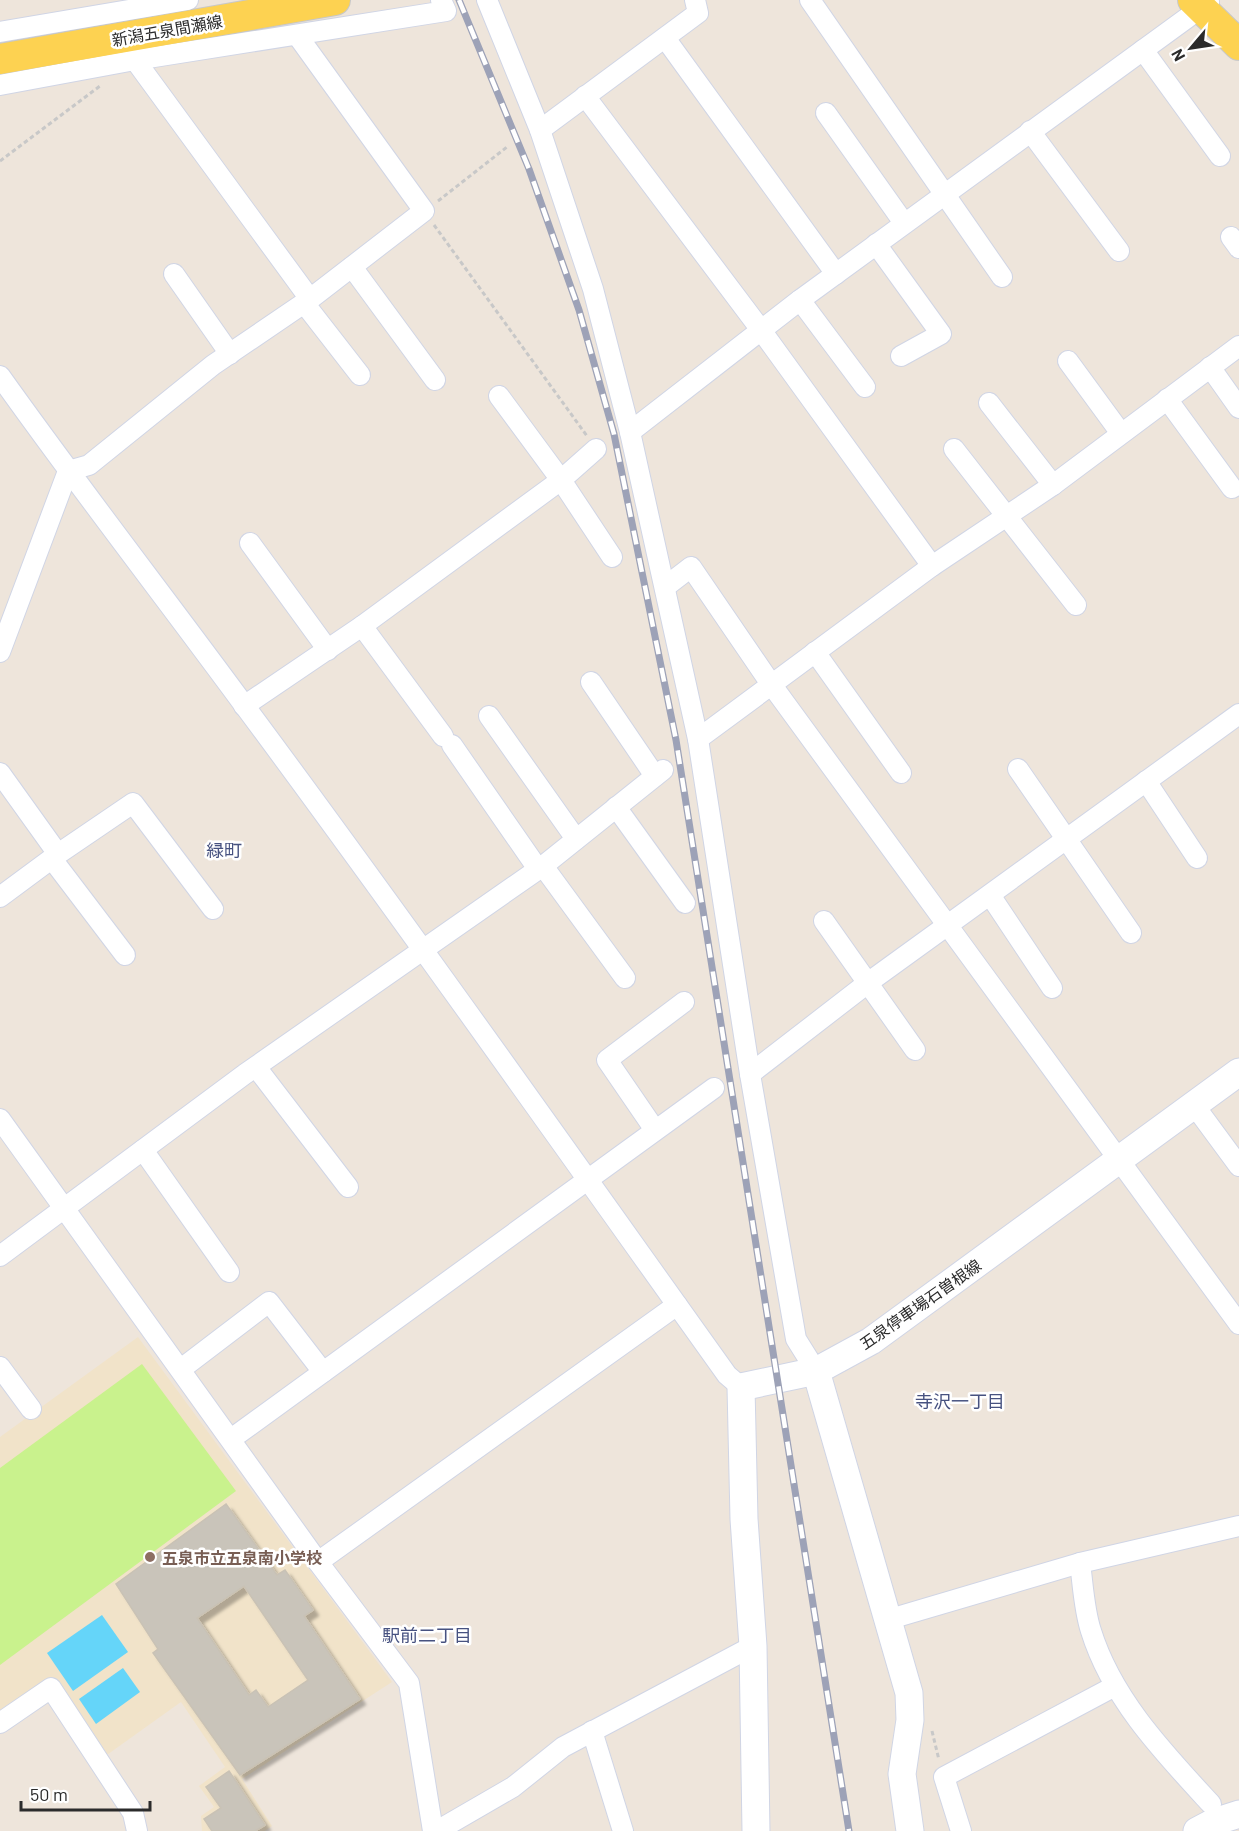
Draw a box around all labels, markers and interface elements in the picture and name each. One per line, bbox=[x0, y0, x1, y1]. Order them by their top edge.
street label: 新潟五泉間瀬線 bbox=[110, 11, 224, 49]
north arrow bbox=[1161, 18, 1221, 78]
text: N bbox=[1167, 46, 1188, 65]
district label: 緑町 bbox=[206, 839, 242, 861]
street label: 五泉停車場石曽根線 bbox=[856, 1255, 984, 1353]
district label: 寺沢一丁目 bbox=[915, 1390, 1005, 1412]
place label: 五泉市立五泉南小学校 bbox=[162, 1548, 322, 1567]
marker: 五泉市立五泉南小学校 bbox=[143, 1550, 157, 1564]
district label: 駅前二丁目 bbox=[382, 1624, 472, 1646]
scale bar bbox=[21, 1774, 150, 1812]
text: 50 m bbox=[30, 1783, 68, 1805]

